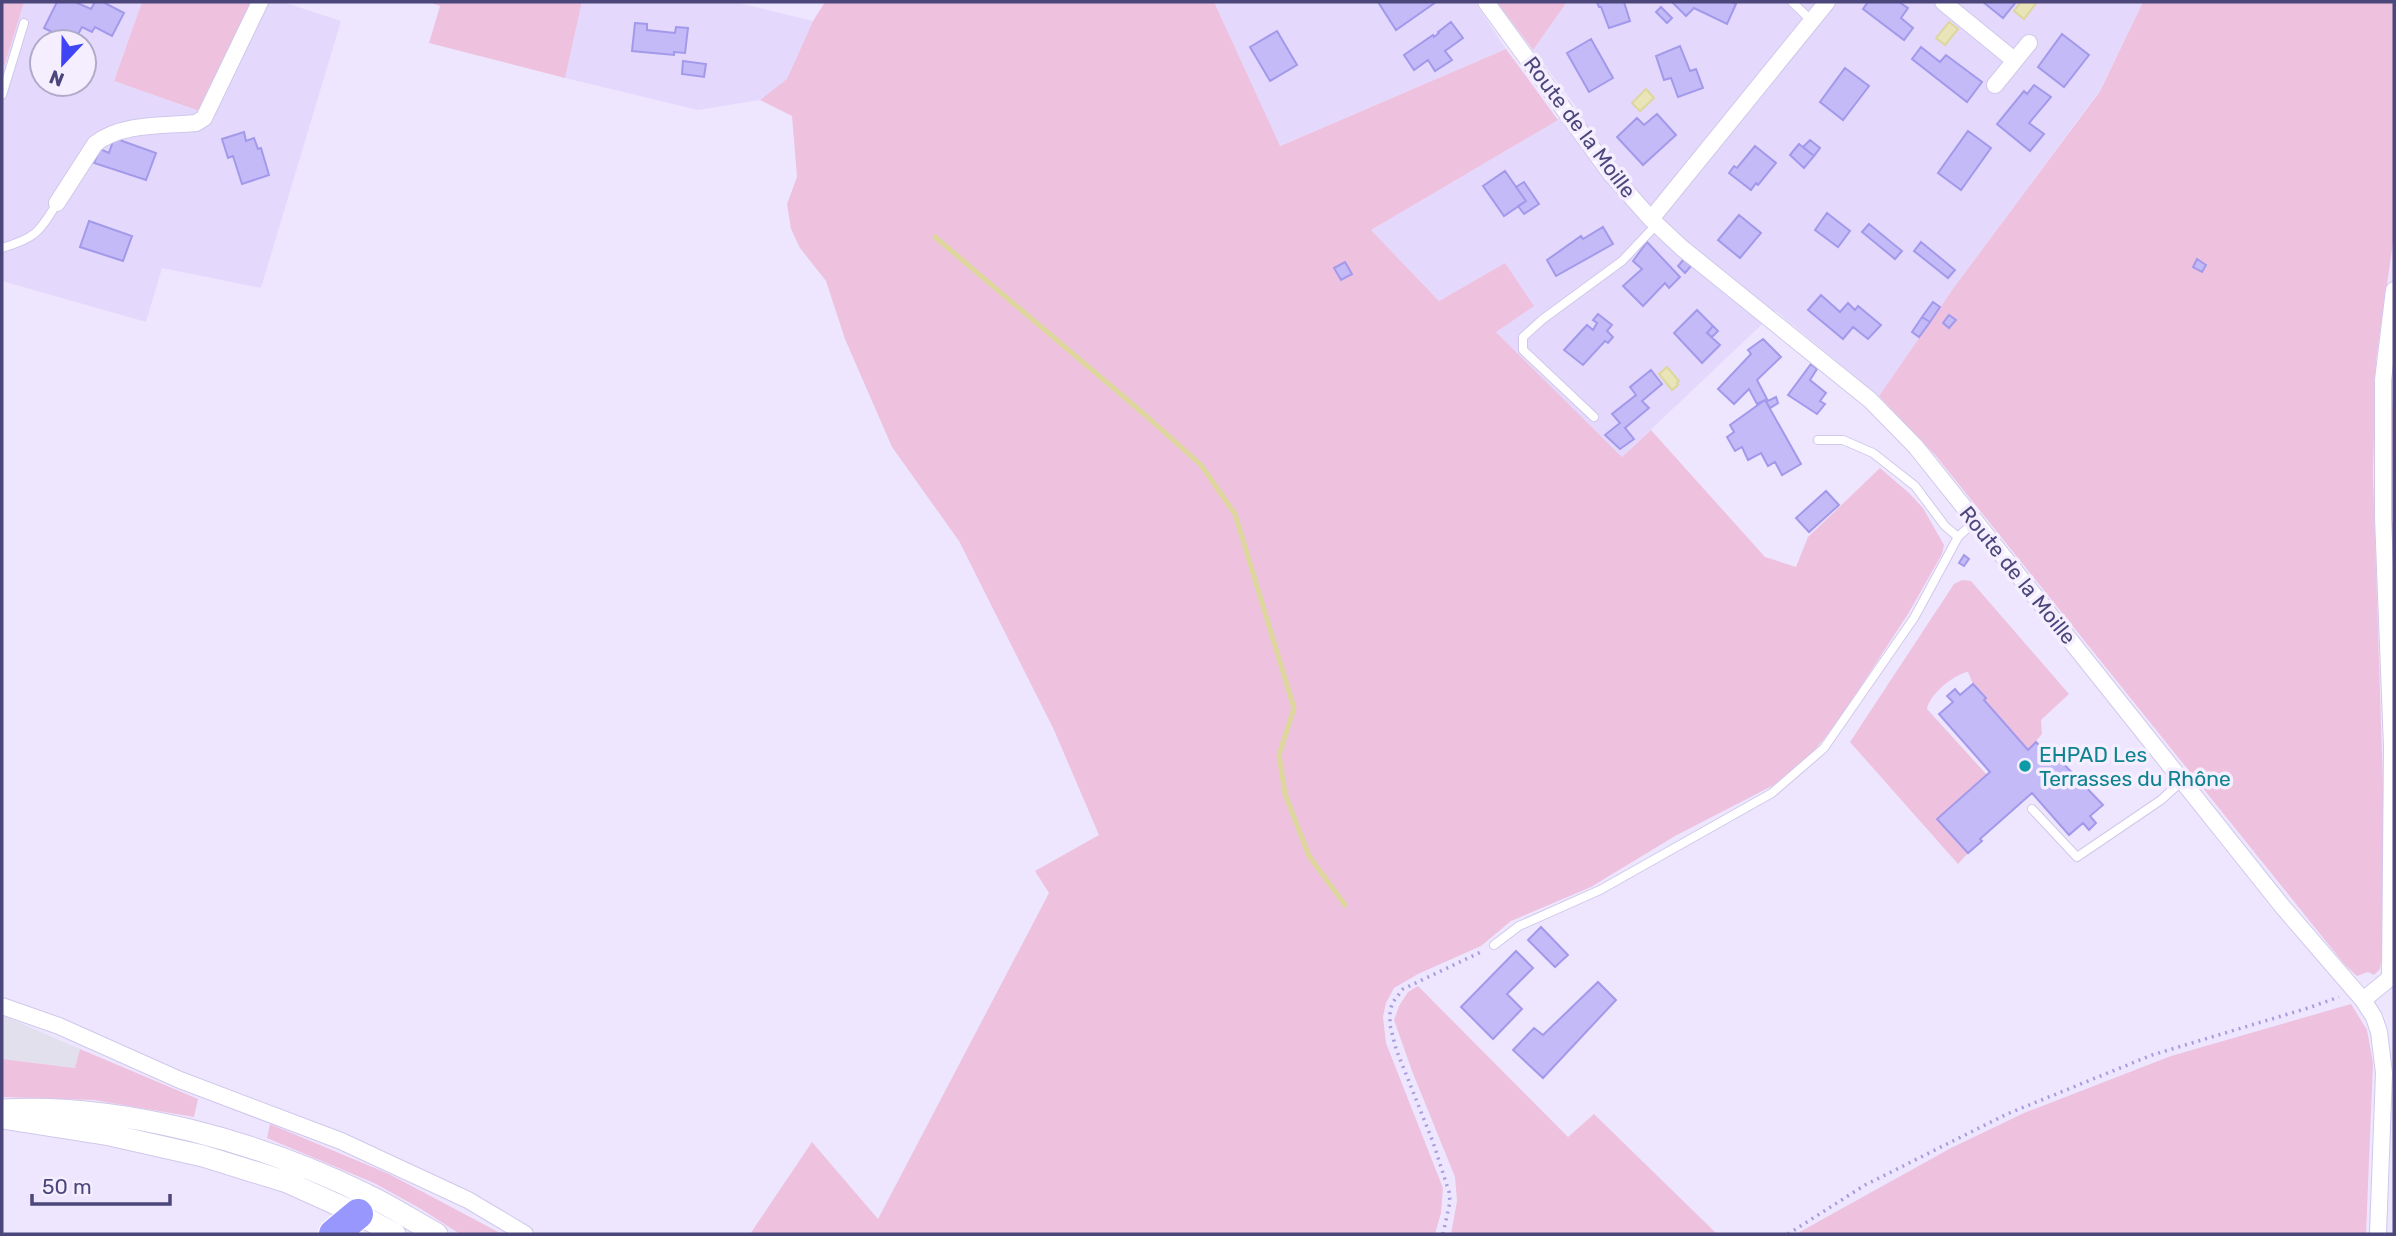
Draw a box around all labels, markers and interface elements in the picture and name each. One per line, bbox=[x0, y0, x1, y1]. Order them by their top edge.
north arrow bbox=[28, 28, 98, 98]
street label: Route de la Moille bbox=[1519, 51, 1641, 203]
text: N bbox=[46, 65, 67, 92]
street label: Route de la Moille bbox=[1955, 501, 2081, 649]
place label: EHPAD Les Terrasses du Rhône bbox=[2039, 742, 2231, 791]
marker: EHPAD Les Terrasses du Rhône bbox=[2017, 758, 2033, 774]
scale bar bbox=[32, 1162, 170, 1206]
text: 50 m bbox=[42, 1174, 92, 1199]

